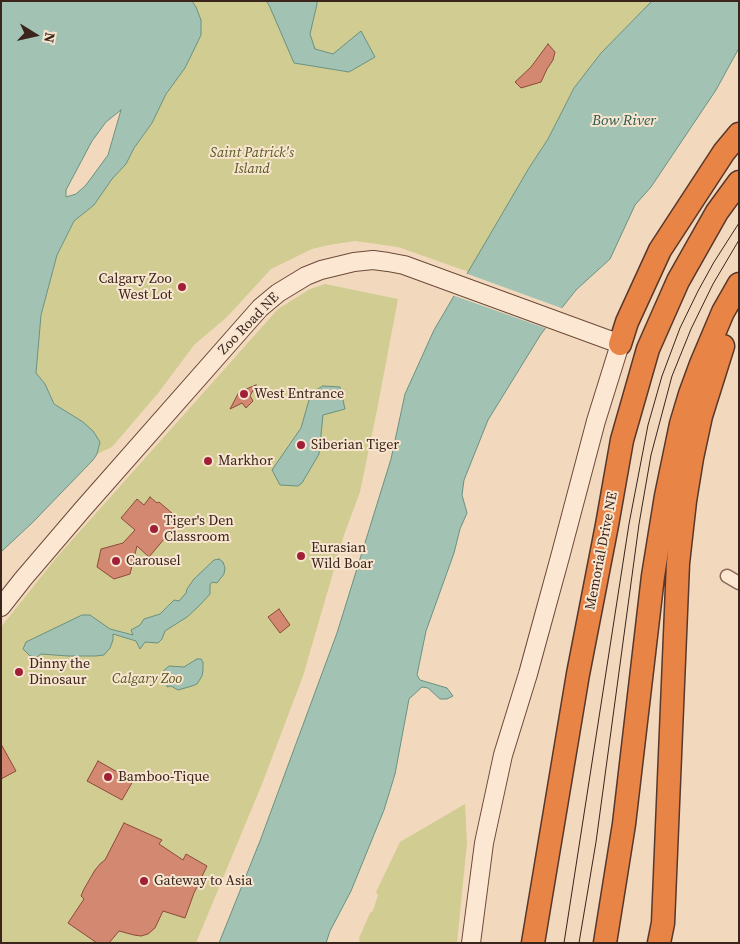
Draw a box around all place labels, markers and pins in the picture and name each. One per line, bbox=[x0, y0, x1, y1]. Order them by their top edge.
place label: Calgary Zoo West Lot bbox=[98, 271, 172, 304]
marker: Calgary Zoo West Lot bbox=[176, 281, 188, 293]
place label: West Entrance bbox=[254, 386, 344, 402]
marker: West Entrance bbox=[238, 388, 250, 400]
place label: Siberian Tiger bbox=[311, 437, 399, 453]
marker: Siberian Tiger bbox=[295, 439, 307, 451]
place label: Markhor bbox=[218, 453, 273, 469]
marker: Markhor bbox=[202, 455, 214, 467]
place label: Tiger's Den Classroom bbox=[164, 513, 234, 546]
marker: Tiger's Den Classroom bbox=[148, 523, 160, 535]
place label: Eurasian Wild Boar bbox=[311, 540, 373, 572]
marker: Eurasian Wild Boar bbox=[295, 550, 307, 562]
place label: Carousel bbox=[126, 553, 181, 569]
marker: Carousel bbox=[110, 555, 122, 567]
place label: Dinny the Dinosaur bbox=[29, 656, 90, 689]
marker: Dinny the Dinosaur bbox=[13, 666, 25, 678]
place label: Bamboo-Tique bbox=[118, 769, 209, 785]
marker: Bamboo-Tique bbox=[102, 771, 114, 783]
place label: Gateway to Asia bbox=[154, 873, 252, 889]
marker: Gateway to Asia bbox=[138, 875, 150, 887]

